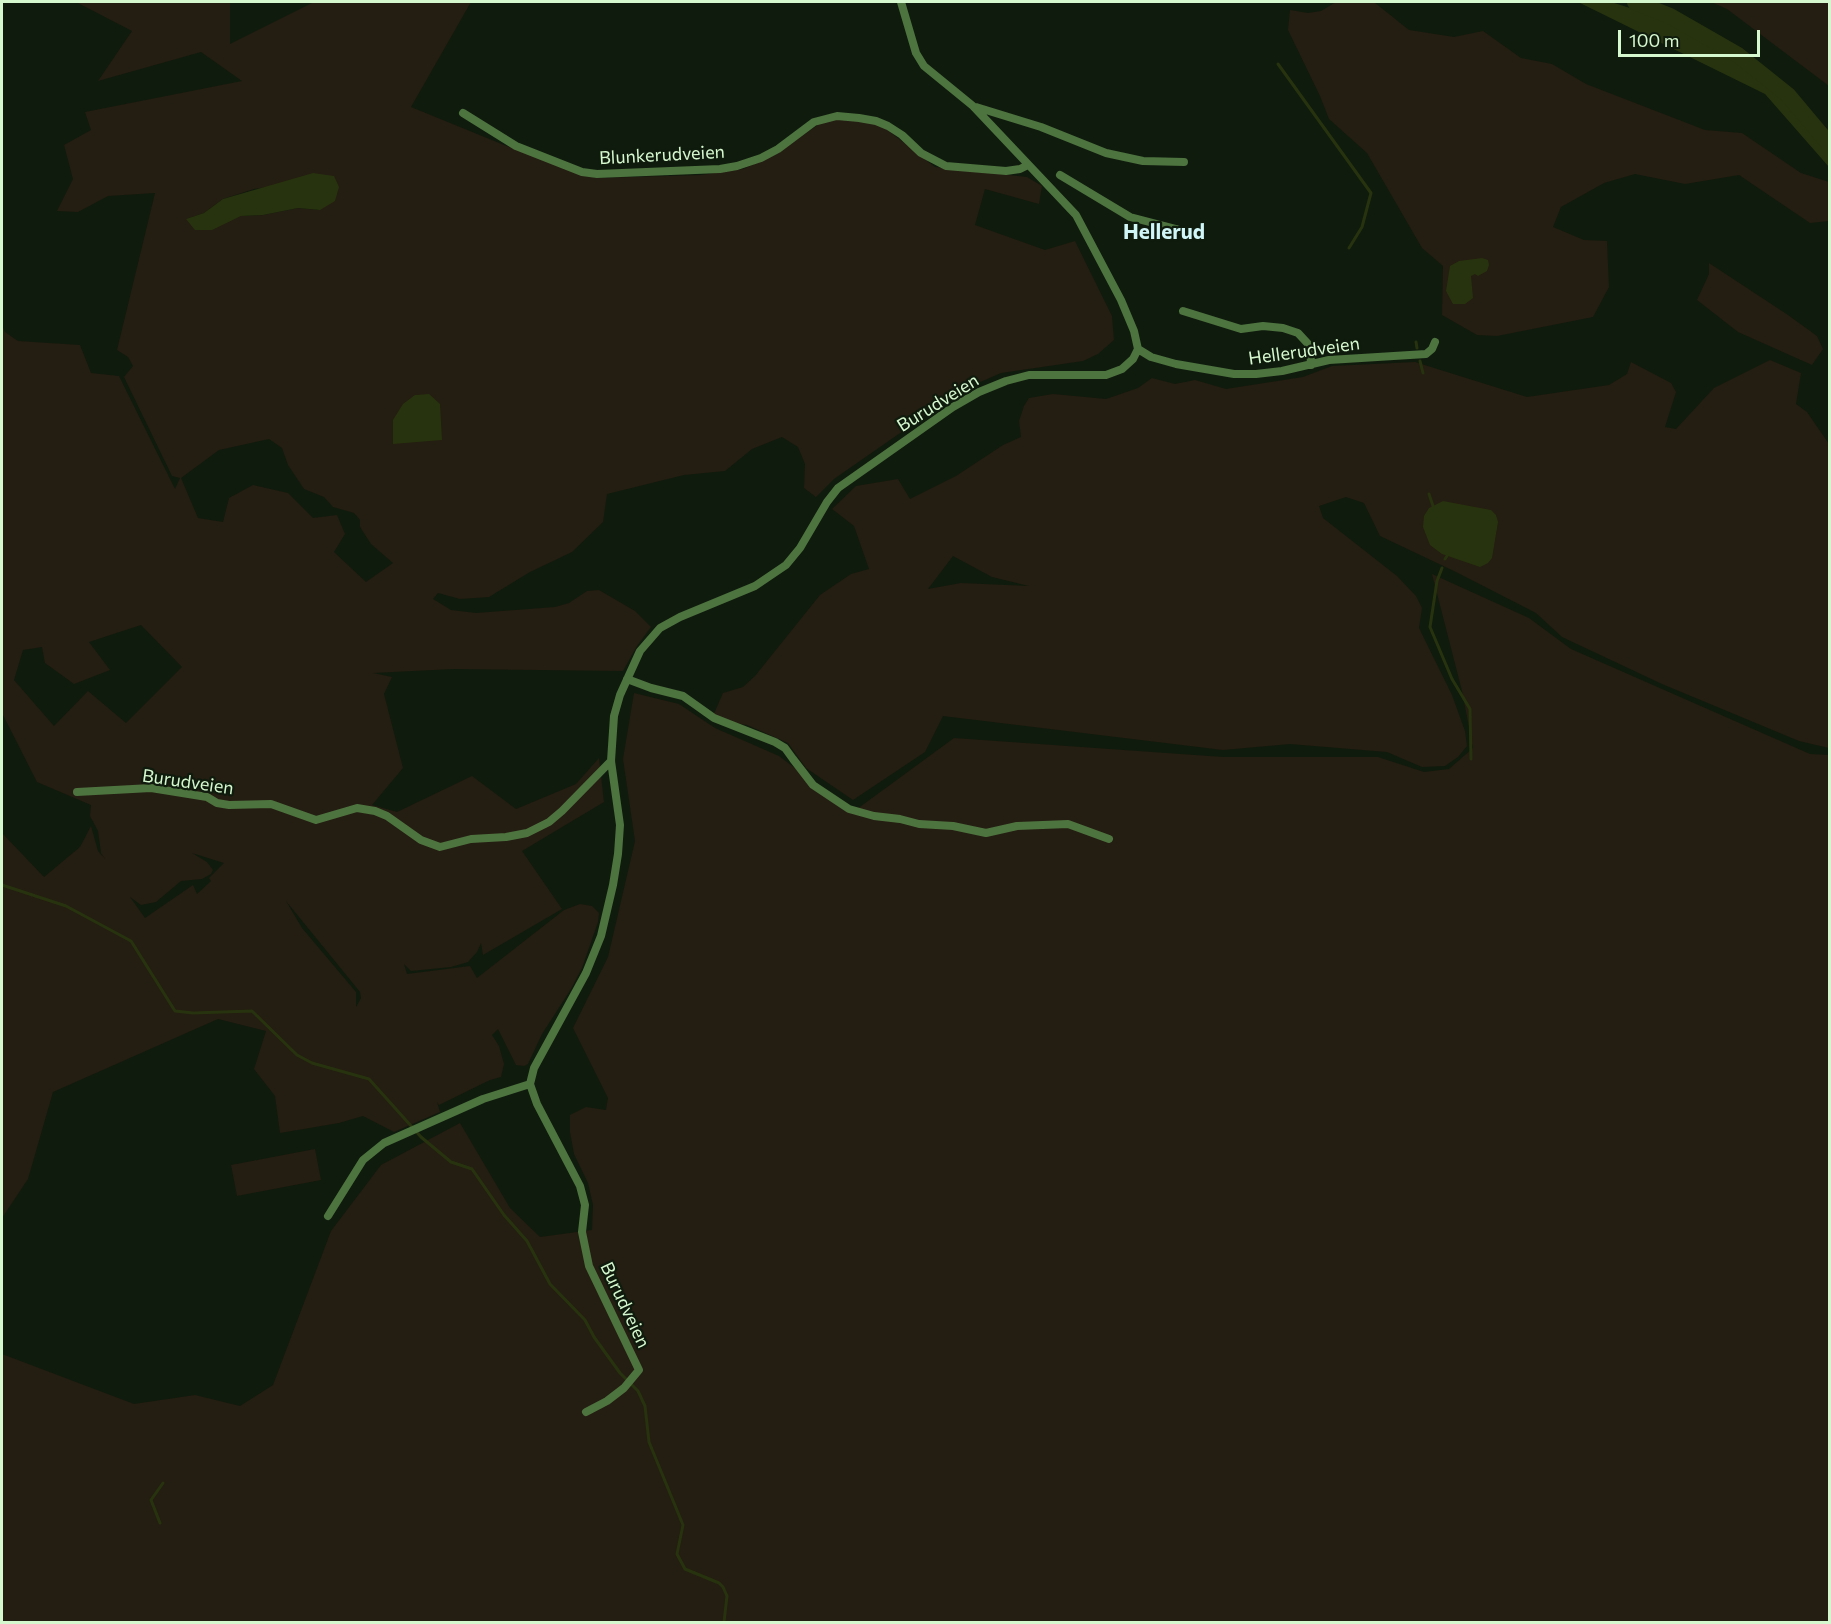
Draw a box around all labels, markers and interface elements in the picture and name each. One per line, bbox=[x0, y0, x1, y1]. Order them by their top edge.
scale bar bbox=[1621, 18, 1764, 56]
text: 100 m bbox=[1629, 29, 1679, 51]
street label: Blunkerudveien bbox=[599, 141, 725, 169]
district label: Hellerud bbox=[1123, 219, 1205, 245]
street label: Hellerudveien bbox=[1247, 333, 1361, 369]
street label: Burudveien bbox=[893, 369, 983, 437]
street label: Burudveien bbox=[141, 765, 235, 799]
street label: Burudveien bbox=[596, 1259, 654, 1351]

